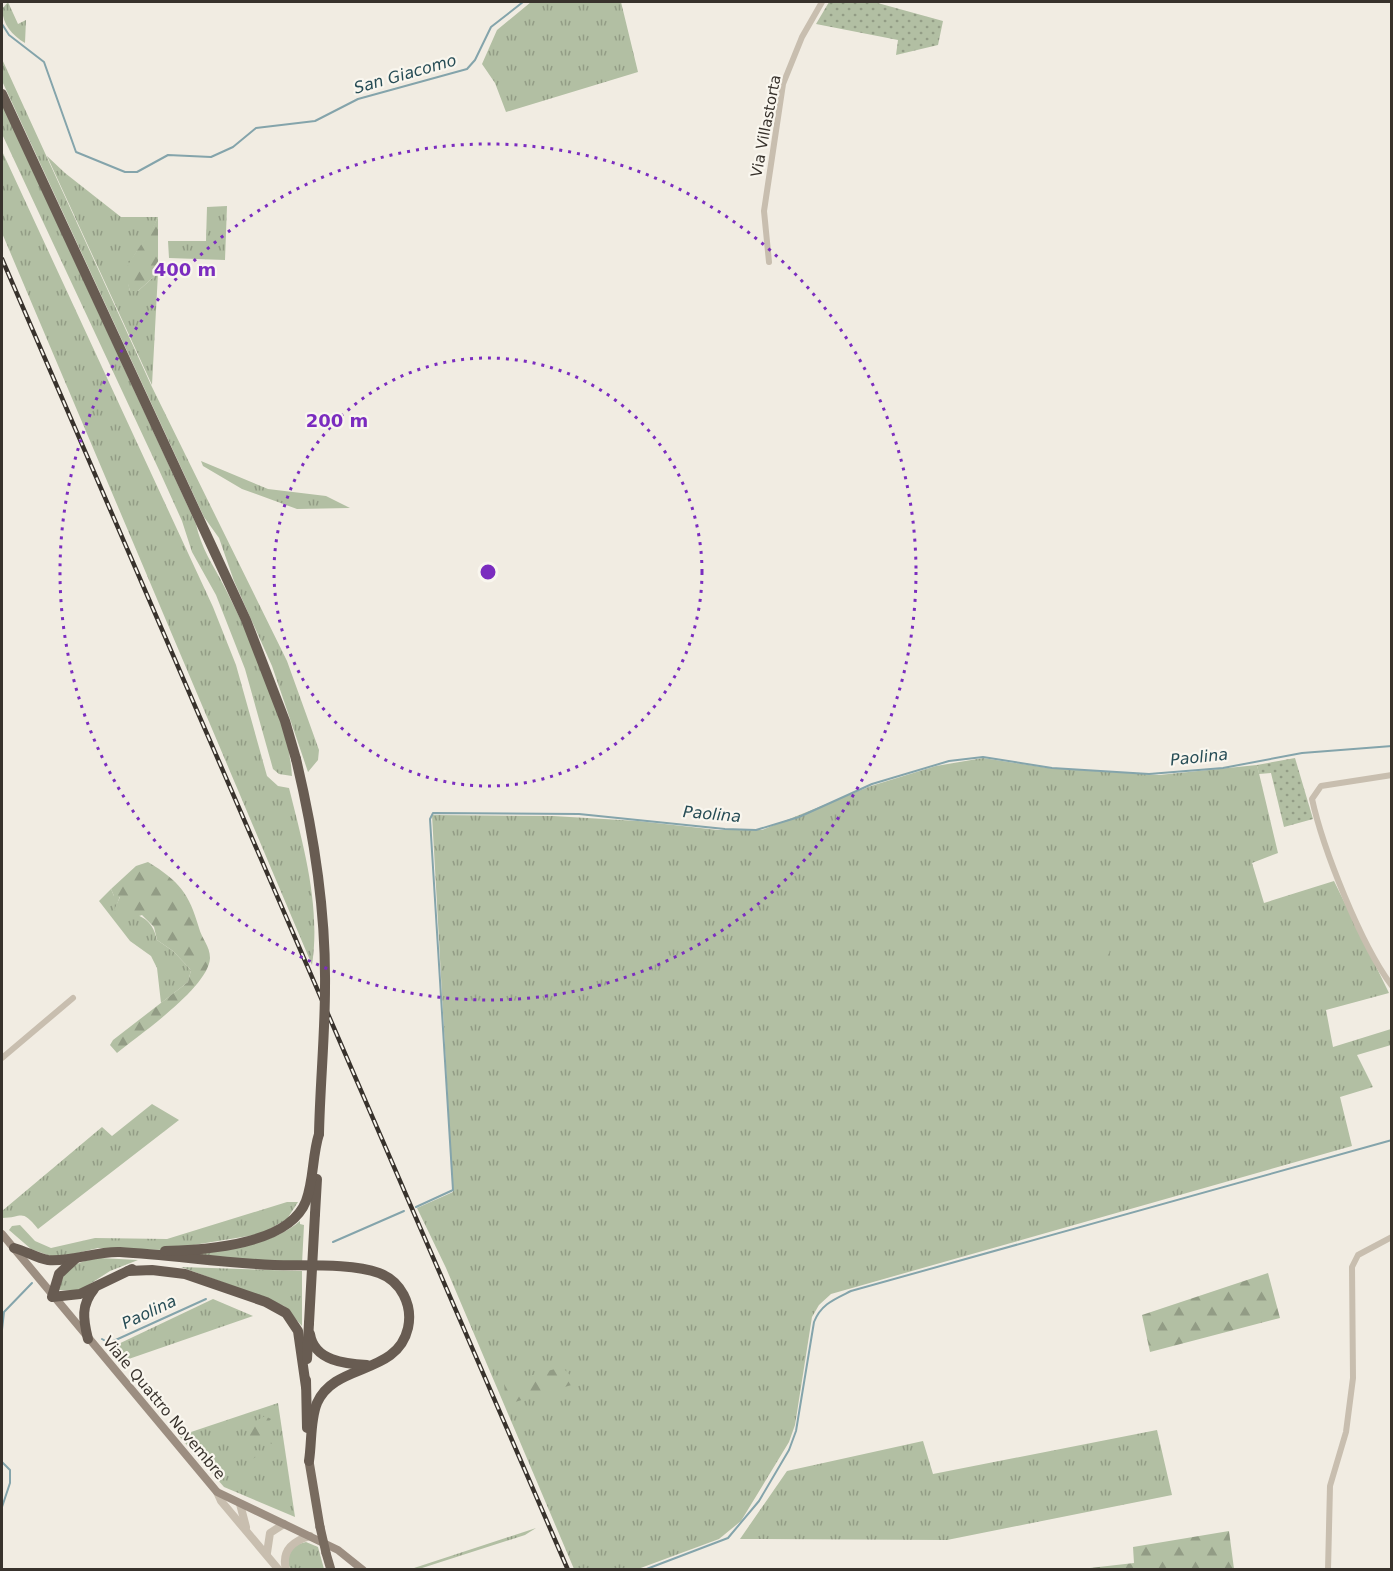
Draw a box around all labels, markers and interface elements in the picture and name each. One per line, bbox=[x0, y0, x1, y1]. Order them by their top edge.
water label: San Giacomo bbox=[352, 50, 459, 98]
street label: Via Villastorta bbox=[747, 73, 785, 179]
text: 400 m bbox=[154, 259, 216, 280]
text: 200 m bbox=[306, 410, 368, 431]
centre of rings bbox=[478, 562, 498, 582]
water label: Paolina bbox=[1169, 745, 1229, 769]
water label: Paolina bbox=[682, 802, 742, 826]
water label: Paolina bbox=[119, 1291, 179, 1333]
street label: Viale Quattro Novembre bbox=[99, 1333, 229, 1483]

